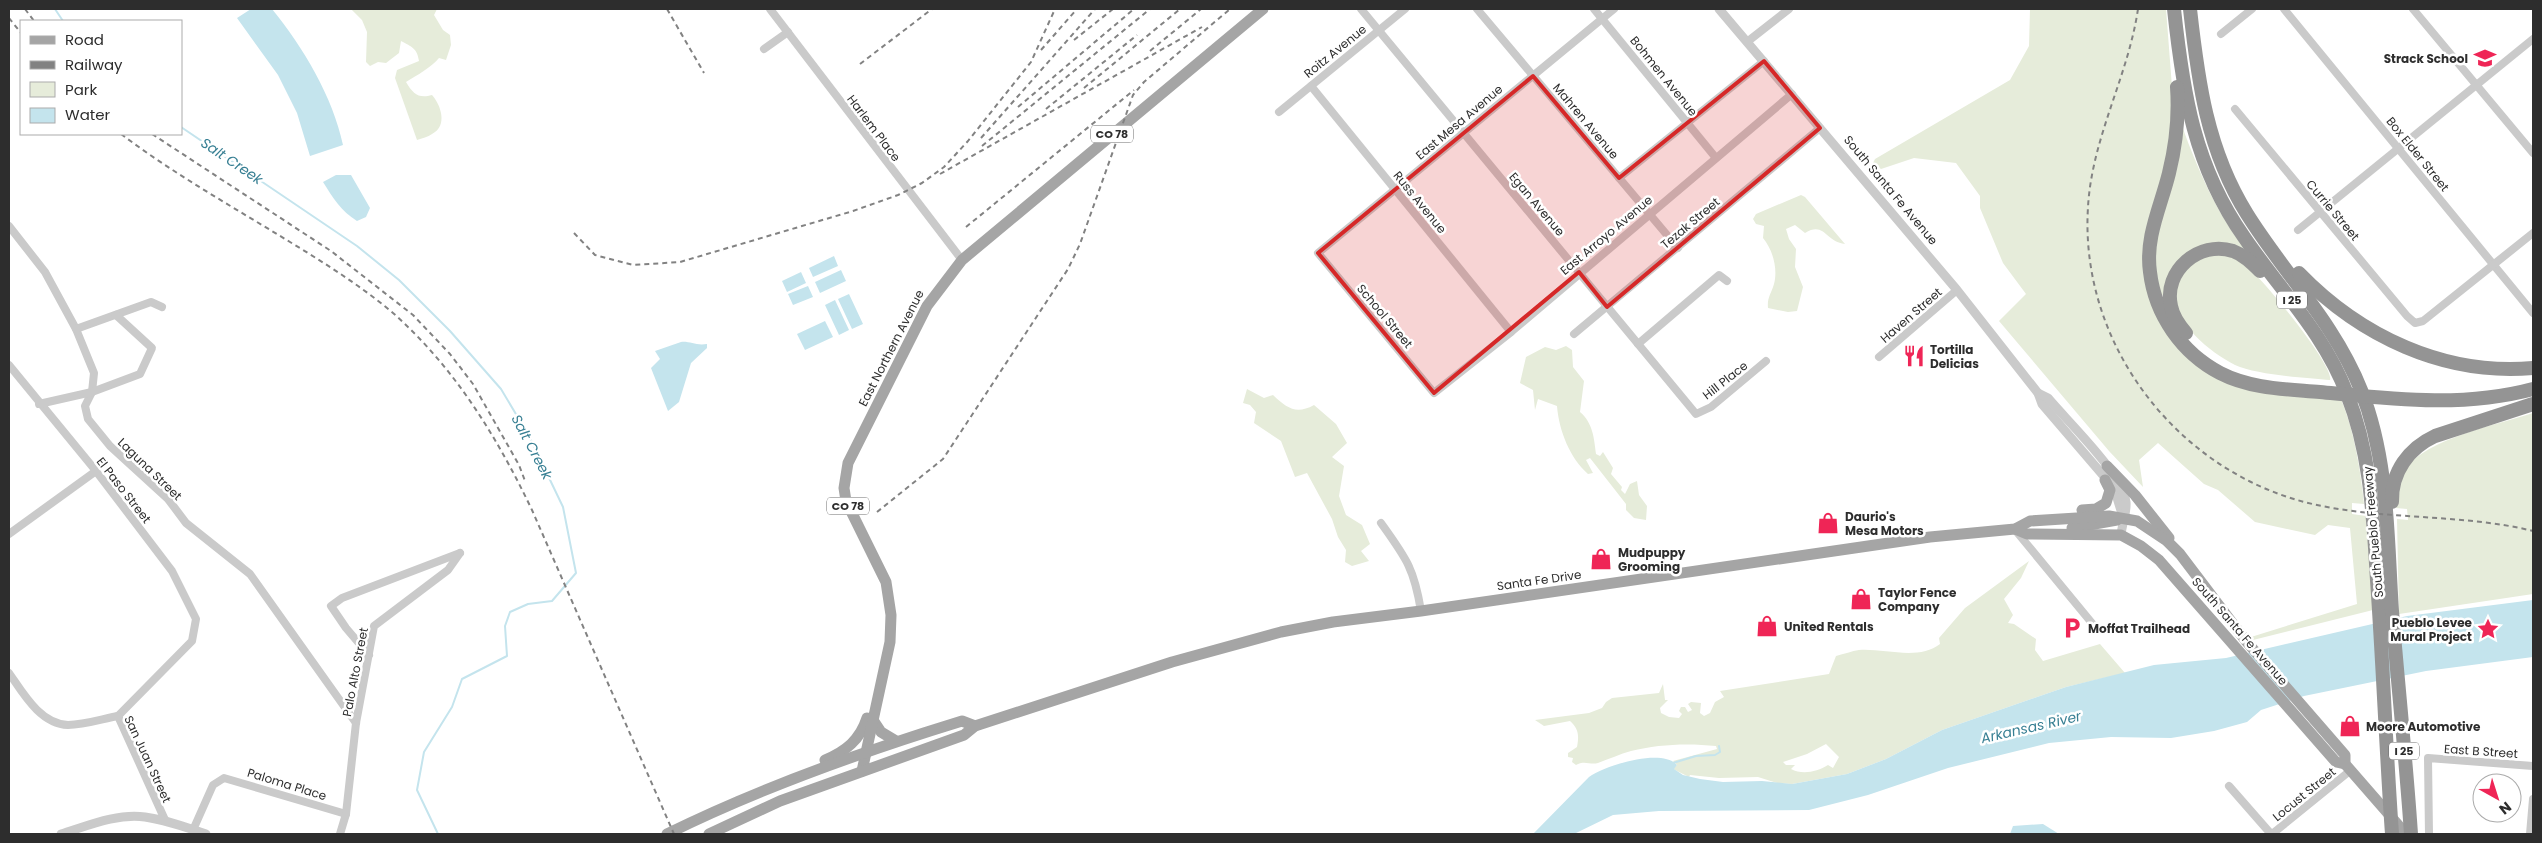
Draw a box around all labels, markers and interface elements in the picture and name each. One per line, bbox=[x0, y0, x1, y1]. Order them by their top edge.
legend bbox=[20, 20, 182, 135]
street label: Roitz Avenue bbox=[1300, 20, 1370, 82]
text: Road bbox=[65, 29, 104, 50]
street label: Bohmen Avenue bbox=[1626, 32, 1702, 120]
school or university icon: Strack School bbox=[2472, 45, 2498, 71]
place label: Strack School bbox=[2384, 50, 2468, 67]
text: Railway bbox=[65, 54, 123, 75]
text: Park bbox=[65, 79, 97, 100]
street label: Mahren Avenue bbox=[1549, 80, 1623, 162]
street label: East Mesa Avenue bbox=[1412, 81, 1506, 163]
street label: Harlem Place bbox=[843, 91, 905, 165]
text: Water bbox=[65, 104, 111, 125]
street label: Box Elder Street bbox=[2383, 113, 2453, 195]
road number: CO 78 bbox=[1091, 126, 1133, 142]
street label: South Santa Fe Avenue bbox=[1840, 132, 1942, 248]
water label: Salt Creek bbox=[197, 133, 268, 190]
street label: Russ Avenue bbox=[1390, 167, 1450, 237]
street label: Egan Avenue bbox=[1505, 169, 1569, 239]
street label: Currie Street bbox=[2302, 176, 2364, 244]
street label: East Arroyo Avenue bbox=[1556, 191, 1656, 279]
street label: Tezak Street bbox=[1657, 193, 1723, 253]
street label: School Street bbox=[1353, 280, 1417, 352]
street label: Haven Street bbox=[1877, 283, 1945, 347]
street label: East Northern Avenue bbox=[854, 287, 928, 409]
road number: I 25 bbox=[2277, 292, 2307, 308]
place label: Tortilla Delicias bbox=[1930, 341, 1979, 372]
restaurant icon: Tortilla Delicias bbox=[1901, 343, 1927, 369]
street label: Hill Place bbox=[1699, 357, 1751, 403]
water label: Salt Creek bbox=[507, 411, 558, 484]
street label: Laguna Street bbox=[114, 434, 186, 504]
street label: El Paso Street bbox=[93, 453, 155, 527]
street label: South Pueblo Freeway bbox=[2359, 465, 2387, 598]
road number: CO 78 bbox=[827, 498, 869, 514]
place label: Daurio's Mesa Motors bbox=[1845, 508, 1924, 539]
shop icon: Daurio's Mesa Motors bbox=[1815, 510, 1841, 536]
place label: Mudpuppy Grooming bbox=[1618, 544, 1686, 575]
shop icon: Mudpuppy Grooming bbox=[1588, 546, 1614, 572]
street label: Santa Fe Drive bbox=[1496, 566, 1582, 594]
street label: South Santa Fe Avenue bbox=[2188, 573, 2292, 689]
place label: Taylor Fence Company bbox=[1878, 584, 1957, 615]
shop icon: Taylor Fence Company bbox=[1848, 586, 1874, 612]
shop icon: United Rentals bbox=[1754, 613, 1780, 639]
place label: Pueblo Levee Mural Project bbox=[2390, 614, 2473, 645]
parking icon: Moffat Trailhead bbox=[2059, 615, 2085, 641]
place icon: Pueblo Levee Mural Project bbox=[2475, 616, 2501, 642]
place label: United Rentals bbox=[1784, 618, 1874, 635]
place label: Moffat Trailhead bbox=[2088, 620, 2190, 637]
street label: Palo Alto Street bbox=[338, 626, 372, 718]
water label: Arkansas River bbox=[1978, 706, 2084, 748]
street label: San Juan Street bbox=[120, 713, 176, 805]
shop icon: Moore Automotive bbox=[2337, 713, 2363, 739]
place label: Moore Automotive bbox=[2366, 718, 2481, 735]
street label: East B Street bbox=[2444, 740, 2518, 762]
road number: I 25 bbox=[2389, 742, 2419, 759]
street label: Locust Street bbox=[2269, 763, 2339, 825]
street label: Paloma Place bbox=[245, 764, 329, 804]
north arrow bbox=[2472, 773, 2522, 823]
text: N bbox=[2495, 797, 2516, 819]

